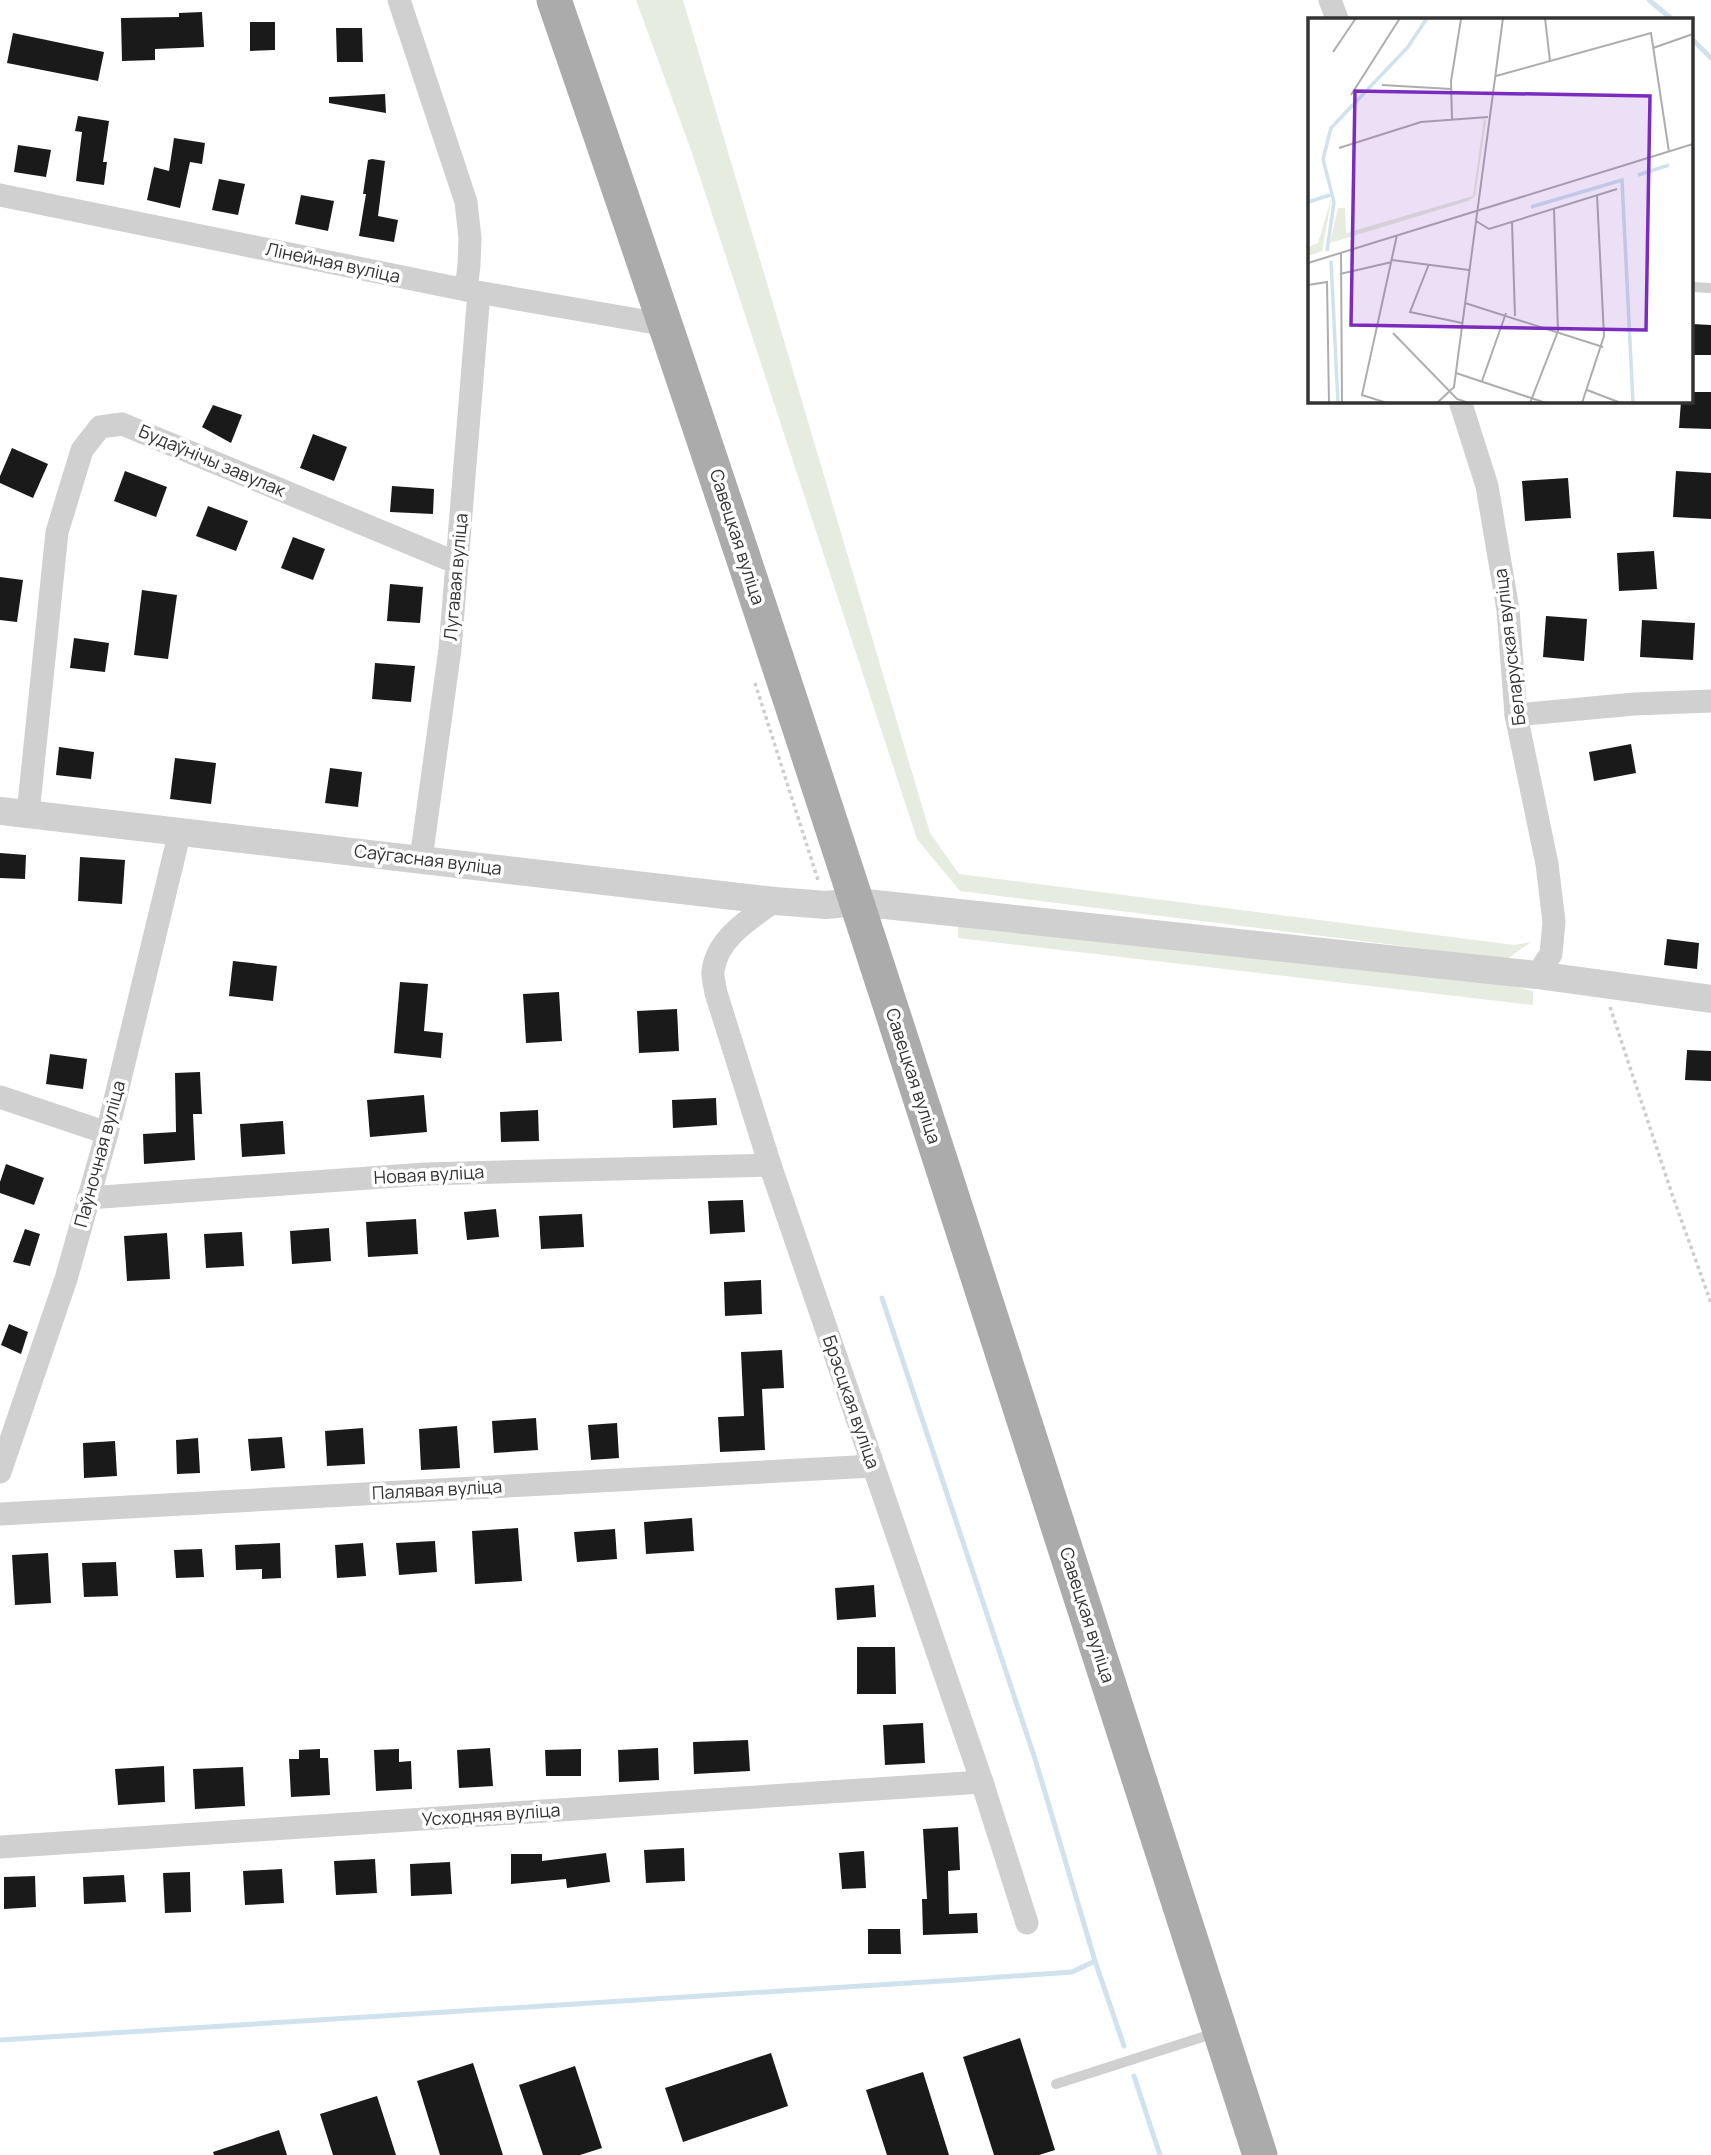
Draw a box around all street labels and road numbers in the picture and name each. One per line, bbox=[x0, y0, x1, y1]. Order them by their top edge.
street label: Лінейная вуліца bbox=[264, 236, 403, 288]
street label: Будаўнічы завулак bbox=[135, 418, 290, 502]
street label: Савецкая вуліца bbox=[705, 466, 771, 607]
street label: Лугавая вуліца bbox=[437, 512, 473, 642]
street label: Беларуская вуліца bbox=[1487, 567, 1531, 727]
street label: Саўгасная вуліца bbox=[353, 838, 503, 880]
street label: Савецкая вуліца bbox=[881, 1005, 947, 1146]
street label: Паўночная вуліца bbox=[68, 1078, 130, 1230]
street label: Новая вуліца bbox=[373, 1159, 485, 1189]
street label: Брэсцкая вуліца bbox=[818, 1332, 886, 1472]
street label: Палявая вуліца bbox=[371, 1474, 503, 1504]
street label: Савецкая вуліца bbox=[1055, 1544, 1121, 1685]
street label: Усходняя вуліца bbox=[421, 1797, 561, 1831]

